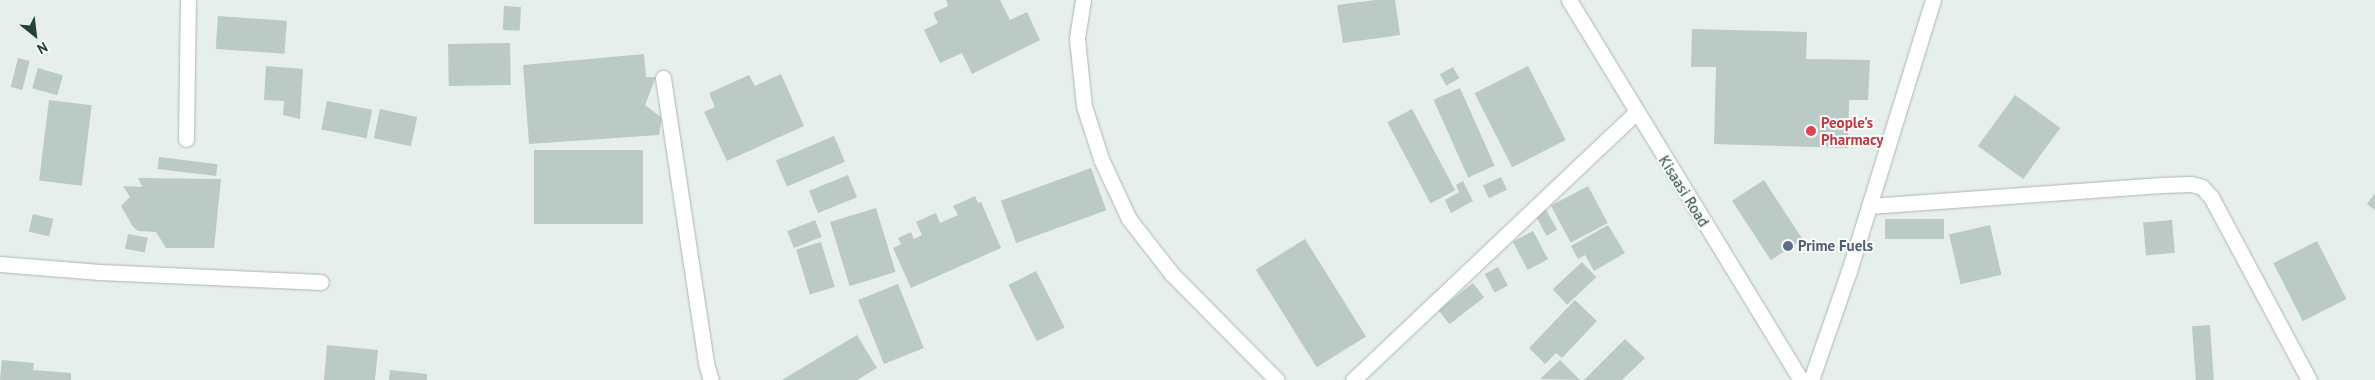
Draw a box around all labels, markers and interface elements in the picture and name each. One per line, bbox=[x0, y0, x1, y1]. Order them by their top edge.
north arrow bbox=[10, 10, 60, 60]
text: N bbox=[34, 38, 51, 58]
place label: People's Pharmacy bbox=[1821, 113, 1883, 148]
marker: People's Pharmacy bbox=[1805, 125, 1817, 137]
street label: Kisaasi Road bbox=[1655, 152, 1713, 230]
place label: Prime Fuels bbox=[1798, 237, 1873, 255]
marker: Prime Fuels bbox=[1782, 240, 1794, 252]

